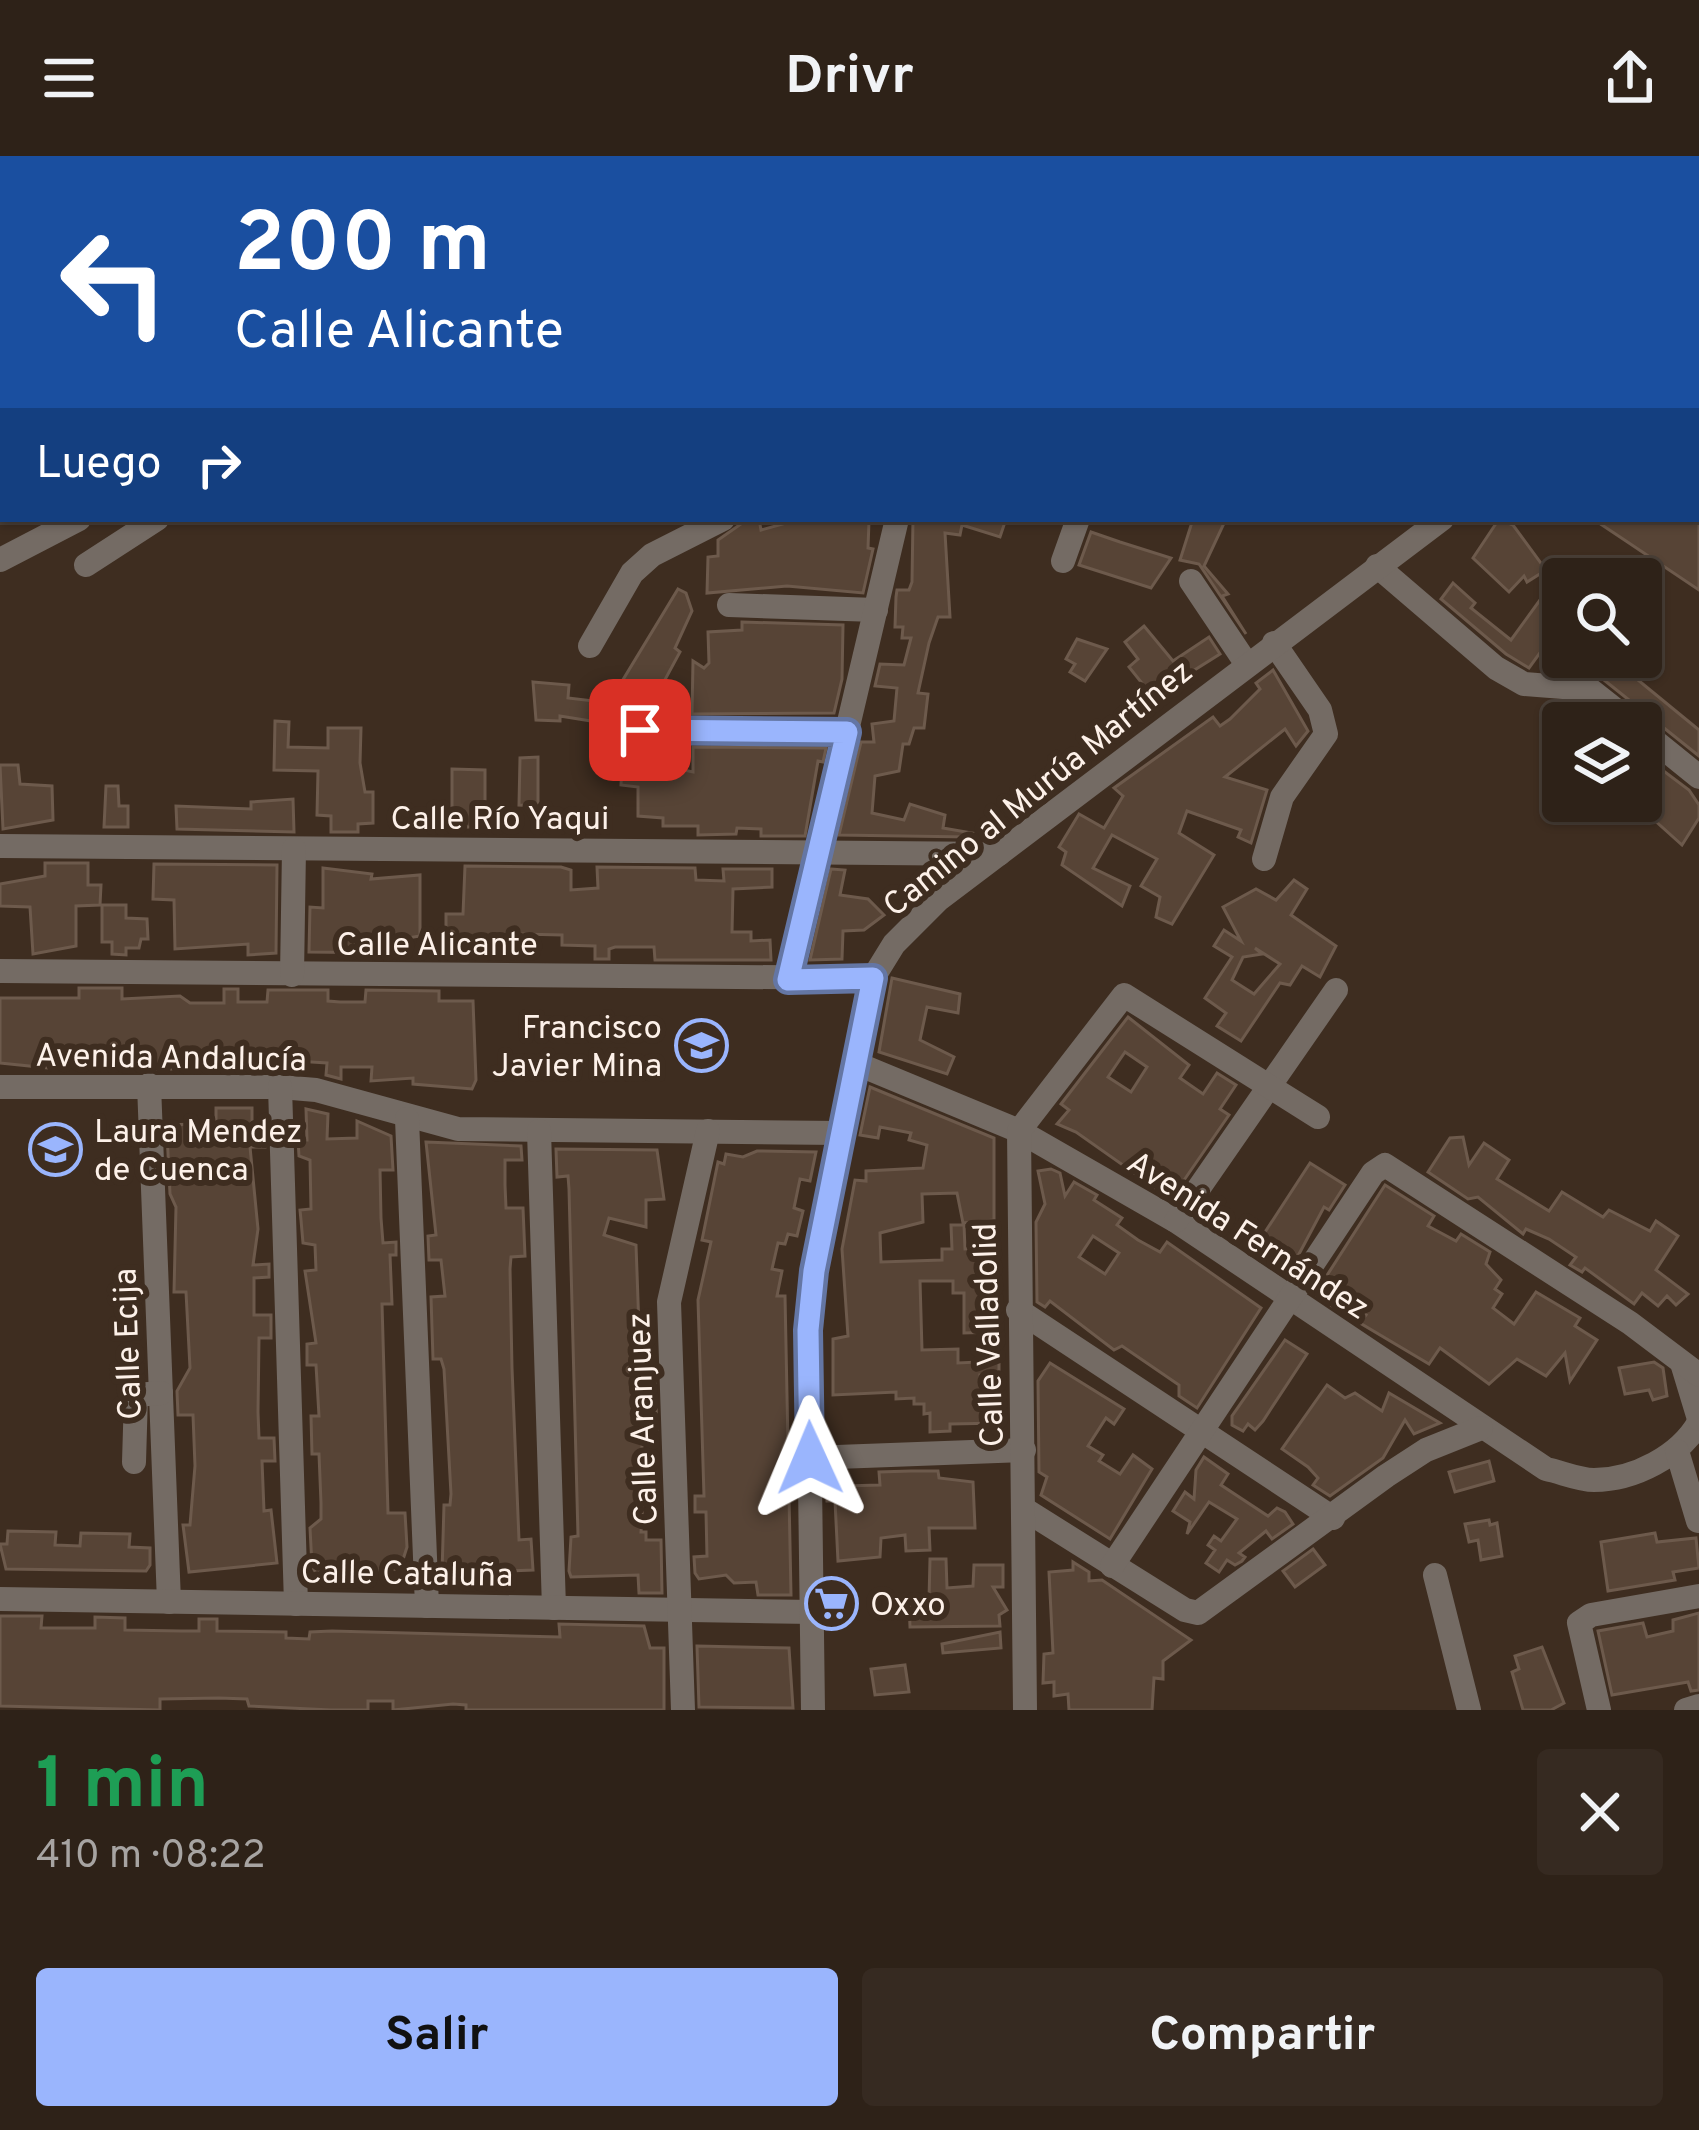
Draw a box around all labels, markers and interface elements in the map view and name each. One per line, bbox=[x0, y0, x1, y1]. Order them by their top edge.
text: Drivr bbox=[785, 44, 914, 113]
icon: menu bbox=[36, 45, 102, 111]
icon: share bbox=[1597, 45, 1663, 111]
text: 200 m bbox=[234, 195, 491, 301]
icon: left bbox=[36, 204, 192, 360]
text: Calle Alicante bbox=[234, 299, 564, 368]
icon: right bbox=[186, 432, 252, 498]
text: Luego bbox=[36, 437, 162, 494]
map controls bbox=[1542, 558, 1662, 822]
button: search bbox=[1542, 558, 1662, 678]
street label: Camino al Murúa Martínez bbox=[876, 652, 1203, 928]
pin bbox=[589, 679, 691, 781]
icon: arrive bbox=[607, 697, 673, 763]
button: layers bbox=[1542, 702, 1662, 822]
street label: Calle Río Yaqui bbox=[391, 800, 609, 842]
street label: Calle Alicante bbox=[336, 926, 538, 968]
place label: Francisco Javier Mina bbox=[492, 1009, 662, 1089]
school or university icon: Francisco Javier Mina bbox=[673, 1017, 729, 1073]
street label: Avenida Andalucía bbox=[35, 1037, 307, 1083]
place label: Laura Mendez de Cuenca bbox=[94, 1113, 302, 1193]
school or university icon: Laura Mendez de Cuenca bbox=[27, 1121, 83, 1177]
street label: Avenida Fernández bbox=[1118, 1143, 1376, 1331]
street label: Calle Valladolid bbox=[966, 1222, 1016, 1448]
street label: Calle Ecija bbox=[106, 1267, 154, 1420]
street label: Calle Aranjuez bbox=[620, 1312, 670, 1526]
position arrow bbox=[747, 1395, 873, 1521]
street label: Calle Cataluña bbox=[300, 1553, 514, 1599]
supermarket icon: Oxxo bbox=[803, 1575, 859, 1631]
place label: Oxxo bbox=[870, 1586, 946, 1628]
text: 1 min bbox=[36, 1742, 209, 1834]
button: close bbox=[1537, 1749, 1663, 1875]
text: 410 m · 08:22 bbox=[36, 1833, 266, 1882]
button: Salir bbox=[36, 1968, 838, 2106]
button: Compartir bbox=[862, 1968, 1663, 2106]

